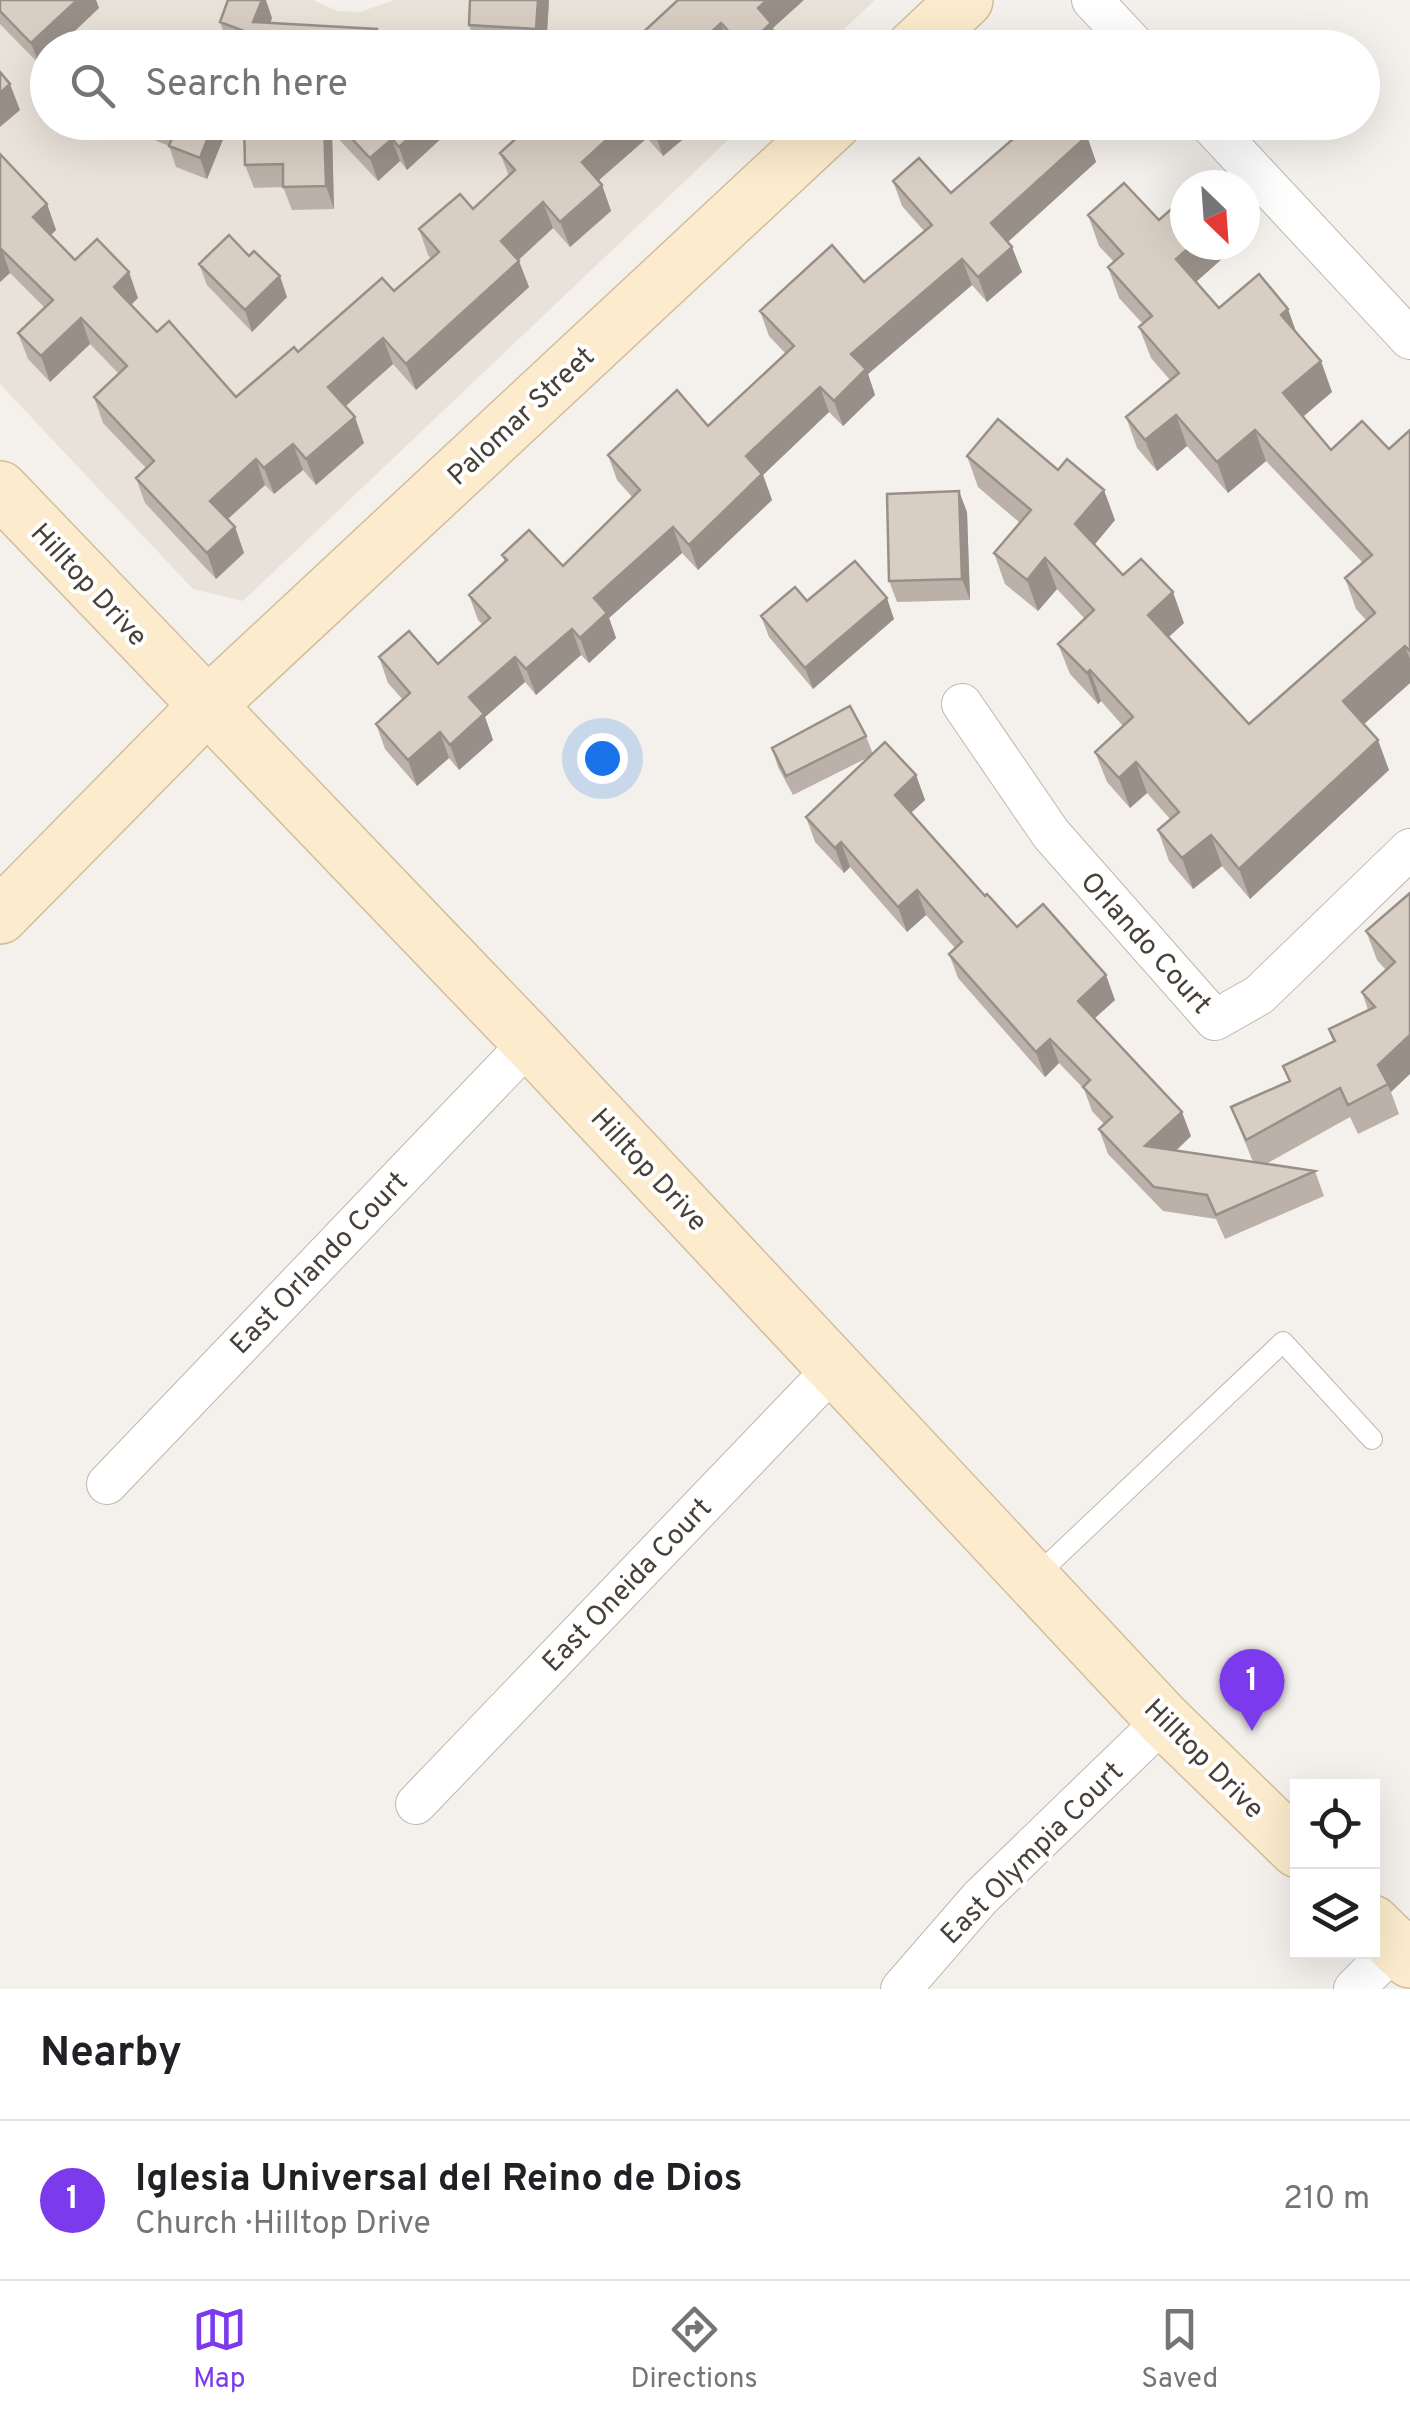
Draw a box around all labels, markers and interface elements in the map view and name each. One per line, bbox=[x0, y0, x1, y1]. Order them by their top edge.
search box bbox=[30, 30, 1380, 140]
icon: search bbox=[65, 58, 120, 113]
text: Search here bbox=[145, 61, 348, 110]
north arrow bbox=[1170, 170, 1260, 260]
street label: Palomar Street bbox=[441, 340, 603, 495]
street label: Hilltop Drive bbox=[21, 517, 154, 655]
your location bbox=[577, 733, 628, 784]
street label: Orlando Court bbox=[1071, 865, 1218, 1023]
street label: Hilltop Drive bbox=[581, 1102, 714, 1240]
street label: East Orlando Court bbox=[224, 1165, 417, 1363]
street label: East Oneida Court bbox=[536, 1491, 721, 1681]
pin: 1 bbox=[1220, 1648, 1284, 1731]
street label: Hilltop Drive bbox=[1135, 1692, 1271, 1828]
street label: East Olympia Court bbox=[934, 1755, 1132, 1953]
map controls bbox=[1290, 1779, 1380, 1959]
button: locate bbox=[1290, 1779, 1380, 1869]
button: layers bbox=[1290, 1869, 1380, 1959]
text: Nearby bbox=[40, 2028, 182, 2081]
text: Iglesia Universal del Reino de Dios bbox=[135, 2156, 743, 2205]
text: 1 bbox=[66, 2180, 79, 2220]
text: 210 m bbox=[1283, 2180, 1370, 2220]
text: Church · Hilltop Drive bbox=[135, 2205, 431, 2245]
tab: Map bbox=[192, 2302, 247, 2398]
tab: Directions bbox=[630, 2302, 758, 2398]
tab: Saved bbox=[1141, 2302, 1218, 2398]

